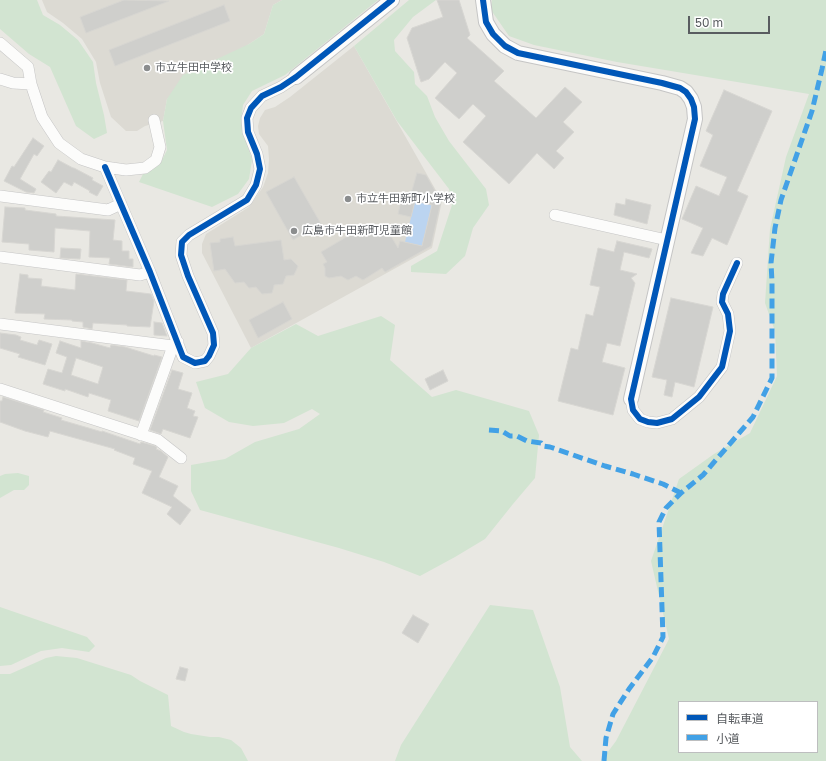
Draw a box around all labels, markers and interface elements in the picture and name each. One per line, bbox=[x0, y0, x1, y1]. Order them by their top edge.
scale bar bbox=[690, 8, 772, 34]
text: 50 m bbox=[695, 15, 723, 30]
place label: 市立牛田中学校 bbox=[155, 61, 232, 75]
marker: 市立牛田中学校 bbox=[142, 63, 152, 73]
place label: 市立牛田新町小学校 bbox=[356, 192, 455, 206]
marker: 市立牛田新町小学校 bbox=[343, 194, 353, 204]
place label: 広島市牛田新町児童館 bbox=[302, 224, 412, 238]
marker: 広島市牛田新町児童館 bbox=[289, 226, 299, 236]
legend bbox=[678, 701, 818, 753]
text: 自転車道 bbox=[716, 711, 764, 726]
text: 小道 bbox=[716, 731, 740, 746]

